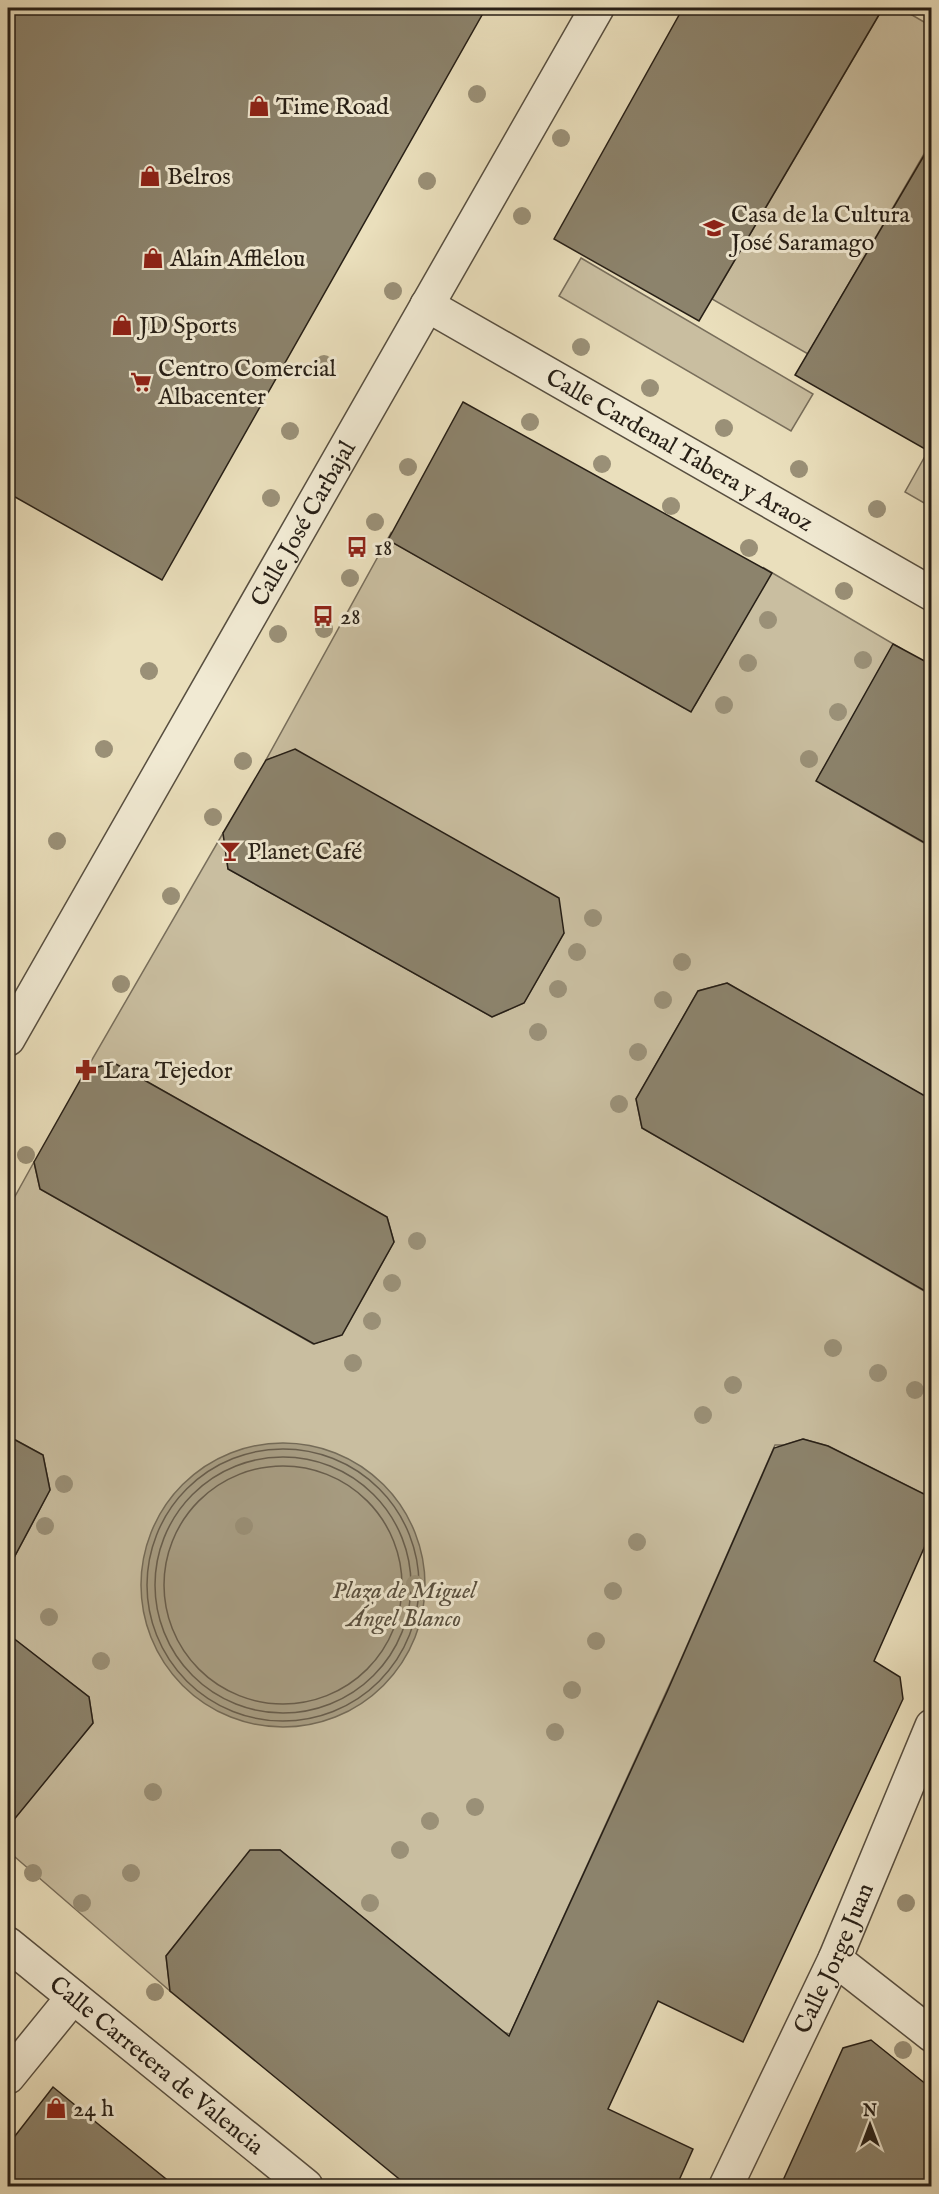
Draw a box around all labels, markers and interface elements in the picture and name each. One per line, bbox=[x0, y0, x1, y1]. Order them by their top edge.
place label: Time Road bbox=[276, 92, 389, 123]
shop icon: Time Road bbox=[247, 94, 271, 118]
place label: Belros bbox=[167, 162, 231, 193]
shop icon: Belros bbox=[138, 164, 162, 188]
place label: Casa de la Cultura José Saramago bbox=[728, 200, 910, 259]
school or university icon: Casa de la Cultura José Saramago bbox=[702, 216, 726, 240]
place label: Alain Afflelou bbox=[169, 244, 306, 275]
shop icon: Alain Afflelou bbox=[141, 246, 165, 270]
place label: JD Sports bbox=[136, 311, 237, 342]
shop icon: JD Sports bbox=[110, 313, 134, 337]
place label: Centro Comercial Albacenter bbox=[157, 354, 337, 413]
street label: Calle Cardenal Tabera y Araoz bbox=[540, 362, 818, 540]
supermarket icon: Centro Comercial Albacenter bbox=[129, 370, 153, 394]
street label: Calle José Carbajal bbox=[244, 435, 364, 612]
place label: 18 bbox=[374, 533, 392, 564]
bus stop icon: 18 bbox=[345, 535, 369, 559]
place label: 28 bbox=[340, 602, 361, 633]
bus stop icon: 28 bbox=[311, 604, 335, 628]
place label: Planet Café bbox=[247, 837, 362, 868]
bar icon: Planet Café bbox=[218, 839, 242, 863]
place label: Lara Tejedor bbox=[103, 1056, 233, 1087]
pharmacy icon: Lara Tejedor bbox=[74, 1058, 98, 1082]
park label: Plaza de Miguel Ángel Blanco bbox=[332, 1576, 478, 1635]
street label: Calle Jorge Juan bbox=[787, 1879, 882, 2039]
street label: Calle Carretera de Valencia bbox=[42, 1970, 270, 2163]
place label: 24 h bbox=[73, 2094, 114, 2125]
north arrow bbox=[840, 2095, 900, 2155]
shop icon: 24 h bbox=[44, 2096, 68, 2120]
text: N bbox=[862, 2102, 877, 2122]

